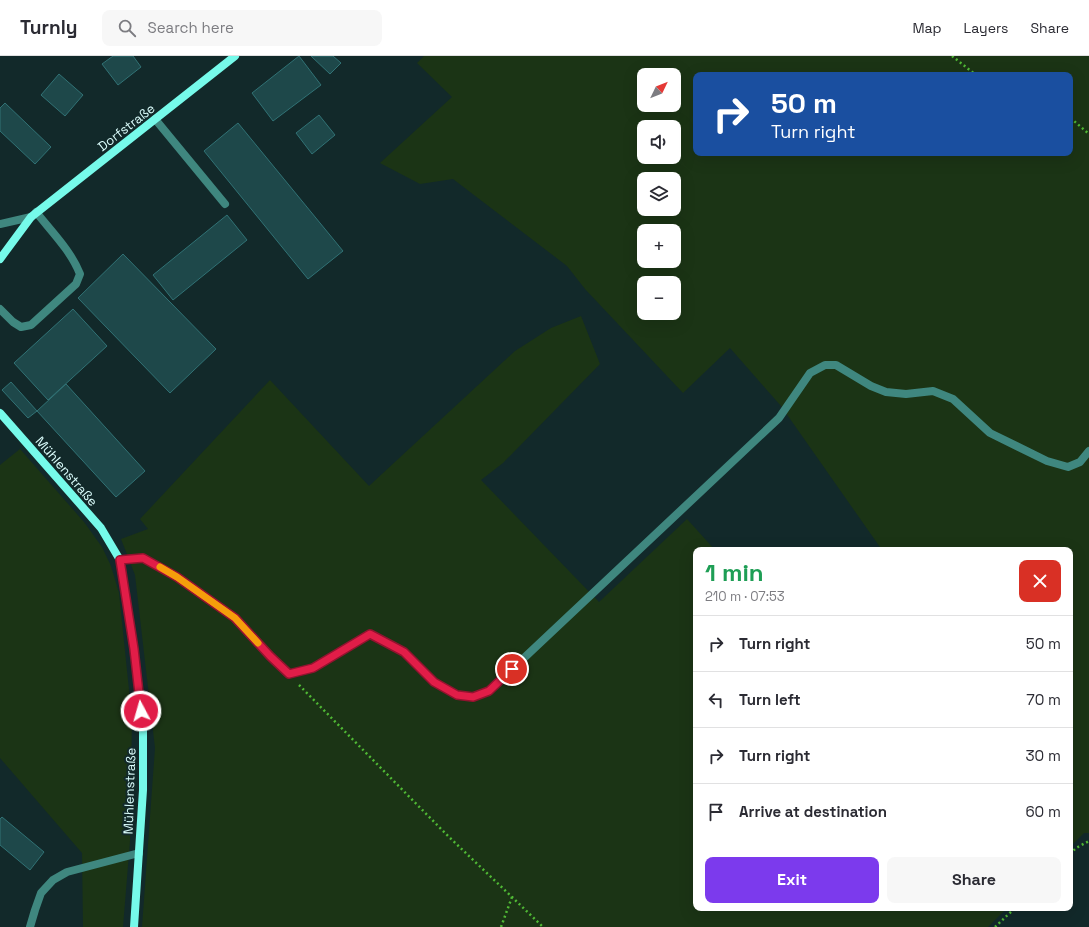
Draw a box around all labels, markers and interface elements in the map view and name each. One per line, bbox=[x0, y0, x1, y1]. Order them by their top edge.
search box bbox=[102, 10, 382, 46]
text: Turnly bbox=[20, 15, 78, 40]
icon: search bbox=[116, 17, 138, 39]
text: Search here bbox=[148, 18, 234, 37]
text: Map bbox=[912, 19, 942, 37]
text: Layers bbox=[964, 19, 1008, 37]
text: Share bbox=[1030, 19, 1069, 37]
north arrow bbox=[637, 68, 681, 112]
map controls bbox=[637, 68, 681, 320]
text: 50 m bbox=[771, 85, 837, 121]
icon: right bbox=[705, 88, 757, 140]
street label: Dorfstraße bbox=[94, 100, 158, 155]
button: sound bbox=[637, 120, 681, 164]
text: Turn right bbox=[771, 120, 855, 143]
button: layers bbox=[637, 172, 681, 216]
button: + bbox=[637, 224, 681, 268]
button: − bbox=[637, 276, 681, 320]
street label: Mühlenstraße bbox=[32, 433, 101, 510]
text: 1 min bbox=[705, 557, 764, 588]
button: close bbox=[1019, 560, 1061, 602]
text: 210 m · 07:53 bbox=[705, 588, 785, 605]
icon: right bbox=[705, 633, 727, 655]
text: Turn right bbox=[739, 634, 810, 653]
text: 50 m bbox=[1026, 634, 1061, 653]
pin bbox=[495, 652, 529, 686]
icon: arrive bbox=[501, 658, 523, 680]
icon: left bbox=[705, 689, 727, 711]
position arrow bbox=[120, 690, 162, 732]
text: Turn left bbox=[739, 690, 801, 709]
text: 70 m bbox=[1026, 690, 1061, 709]
icon: right bbox=[705, 745, 727, 767]
text: Turn right bbox=[739, 746, 810, 765]
text: 30 m bbox=[1026, 746, 1061, 765]
street label: Mühlenstraße bbox=[119, 747, 140, 835]
icon: arrive bbox=[705, 801, 727, 823]
text: Arrive at destination bbox=[739, 802, 887, 821]
text: 60 m bbox=[1025, 802, 1061, 821]
button: Exit bbox=[705, 857, 879, 903]
button: Share bbox=[887, 857, 1061, 903]

